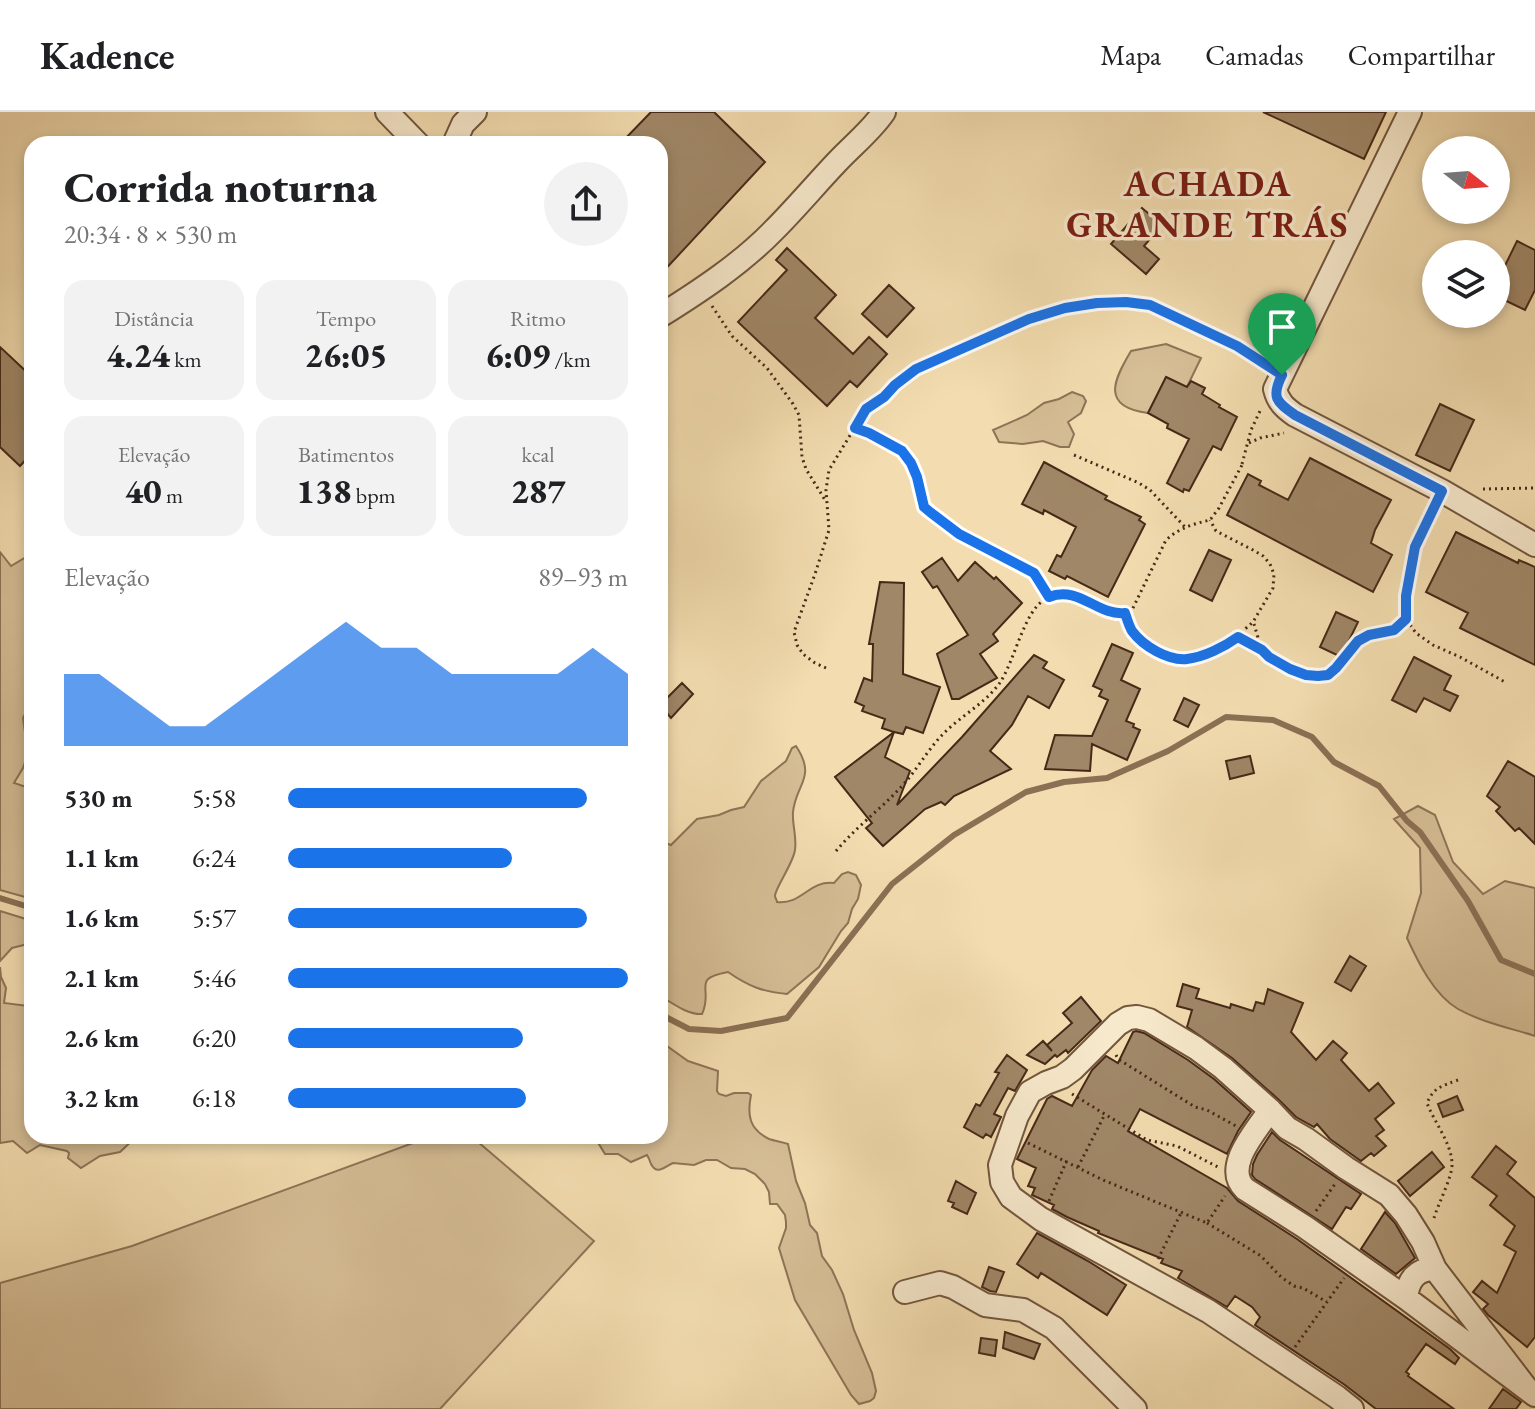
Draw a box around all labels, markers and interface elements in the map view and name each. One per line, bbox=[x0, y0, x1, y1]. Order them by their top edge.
text: Kadence bbox=[40, 31, 175, 80]
text: Mapa bbox=[1100, 37, 1161, 73]
text: Camadas bbox=[1205, 37, 1304, 73]
text: Compartilhar bbox=[1348, 37, 1495, 73]
north arrow bbox=[1422, 136, 1510, 224]
map controls bbox=[1422, 136, 1510, 328]
text: Corrida noturna bbox=[64, 158, 377, 215]
district label: ACHADA GRANDE TRÁS bbox=[1066, 160, 1350, 248]
button: share bbox=[544, 162, 628, 246]
text: 20:34 · 8 × 530 m bbox=[64, 217, 237, 251]
button: layers bbox=[1422, 240, 1510, 328]
pin bbox=[1248, 293, 1316, 375]
text: Distância bbox=[114, 304, 194, 333]
text: Tempo bbox=[316, 304, 376, 333]
text: Ritmo bbox=[510, 304, 566, 333]
icon: arrive bbox=[1260, 305, 1304, 349]
text: 4.24 bbox=[106, 333, 170, 377]
text: 26:05 bbox=[304, 333, 388, 377]
text: 6:09 bbox=[485, 333, 550, 377]
text: km bbox=[170, 345, 202, 374]
text: /km bbox=[550, 345, 591, 374]
text: Elevação bbox=[118, 440, 190, 469]
text: Batimentos bbox=[298, 440, 394, 469]
text: kcal bbox=[521, 440, 555, 469]
text: 40 bbox=[125, 469, 162, 513]
text: 138 bbox=[296, 469, 351, 513]
text: 287 bbox=[510, 469, 566, 513]
text: m bbox=[162, 481, 183, 510]
text: bpm bbox=[351, 481, 396, 510]
text: Elevação bbox=[64, 560, 150, 594]
text: 89–93 m bbox=[538, 560, 628, 594]
text: 530 m bbox=[64, 781, 132, 815]
text: 5:58 bbox=[192, 781, 236, 815]
text: 1.1 km bbox=[64, 841, 139, 875]
text: 6:24 bbox=[192, 841, 236, 875]
text: 1.6 km bbox=[64, 901, 139, 935]
text: 5:57 bbox=[192, 901, 236, 935]
text: 2.1 km bbox=[64, 961, 139, 995]
text: 5:46 bbox=[192, 961, 236, 995]
text: 2.6 km bbox=[64, 1021, 139, 1055]
text: 6:20 bbox=[192, 1021, 236, 1055]
text: 3.2 km bbox=[64, 1081, 139, 1115]
text: 6:18 bbox=[192, 1081, 236, 1115]

